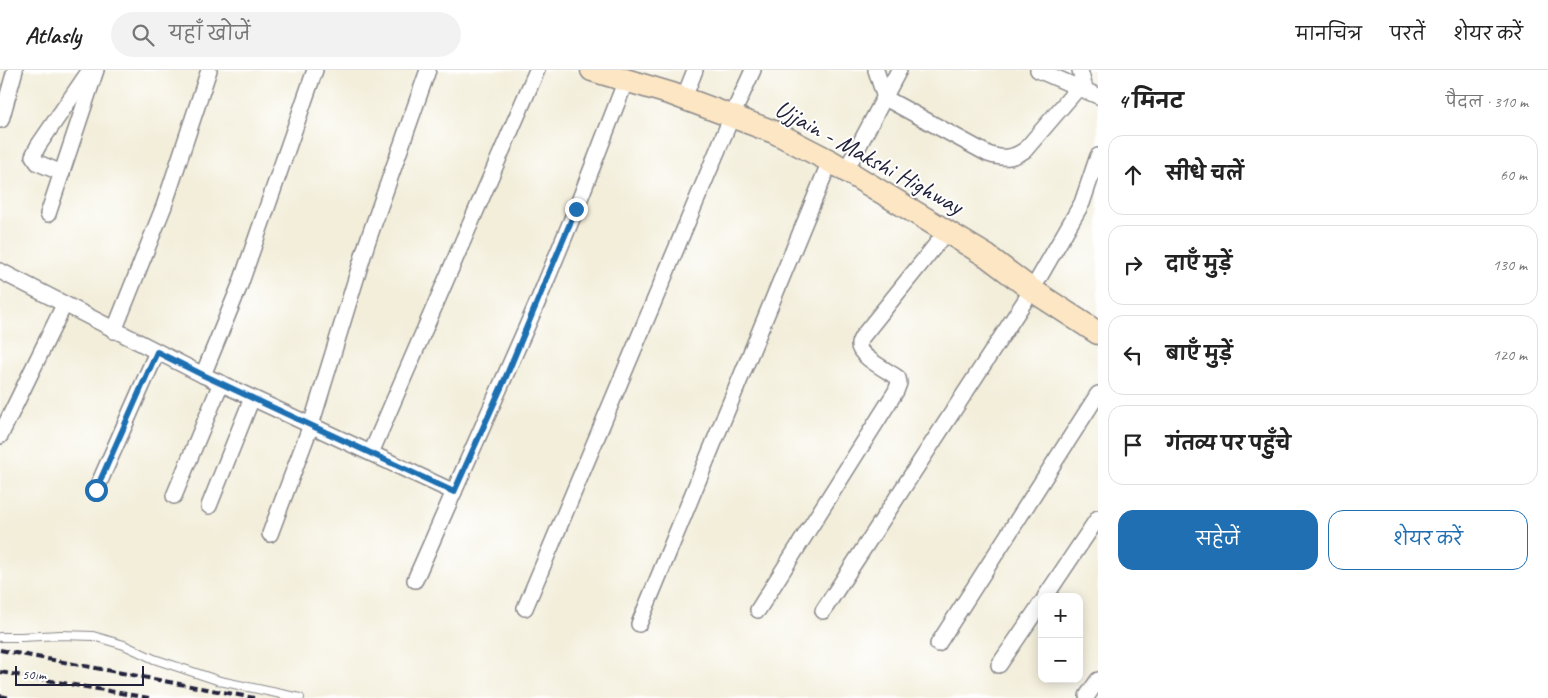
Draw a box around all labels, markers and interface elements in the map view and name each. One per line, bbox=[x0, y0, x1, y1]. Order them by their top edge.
search box bbox=[111, 12, 461, 57]
text: Atlasly bbox=[25, 20, 81, 50]
icon: search bbox=[129, 21, 157, 49]
text: यहाँ खोजें bbox=[169, 22, 250, 46]
text: मानचित्र bbox=[1296, 23, 1362, 45]
text: परतें bbox=[1390, 23, 1425, 45]
text: शेयर करें bbox=[1453, 23, 1523, 45]
text: 4 मिनट bbox=[1118, 88, 1184, 114]
street label: Ujjain - Makshi Highway bbox=[769, 92, 971, 223]
text: पैदल · 310 m bbox=[1446, 92, 1528, 112]
icon: ahead bbox=[1119, 161, 1147, 189]
text: सीधे चलें bbox=[1166, 162, 1244, 186]
text: 60 m bbox=[1500, 165, 1527, 185]
route end bbox=[565, 198, 588, 221]
icon: right bbox=[1119, 251, 1147, 279]
text: दाएँ मुड़ें bbox=[1166, 252, 1232, 276]
text: 130 m bbox=[1493, 255, 1527, 275]
icon: left bbox=[1119, 341, 1147, 369]
text: बाएँ मुड़ें bbox=[1166, 342, 1232, 366]
text: 120 m bbox=[1493, 345, 1527, 365]
icon: arrive bbox=[1119, 431, 1147, 459]
text: गंतव्य पर पहुँचे bbox=[1166, 432, 1291, 456]
route start bbox=[85, 479, 108, 502]
button: सहेजें bbox=[1118, 510, 1318, 570]
button: शेयर करें bbox=[1328, 510, 1528, 570]
map controls bbox=[1038, 593, 1083, 683]
button: + bbox=[1038, 593, 1083, 638]
button: − bbox=[1038, 638, 1083, 683]
scale bar bbox=[15, 663, 144, 686]
text: 50 m bbox=[22, 666, 46, 683]

